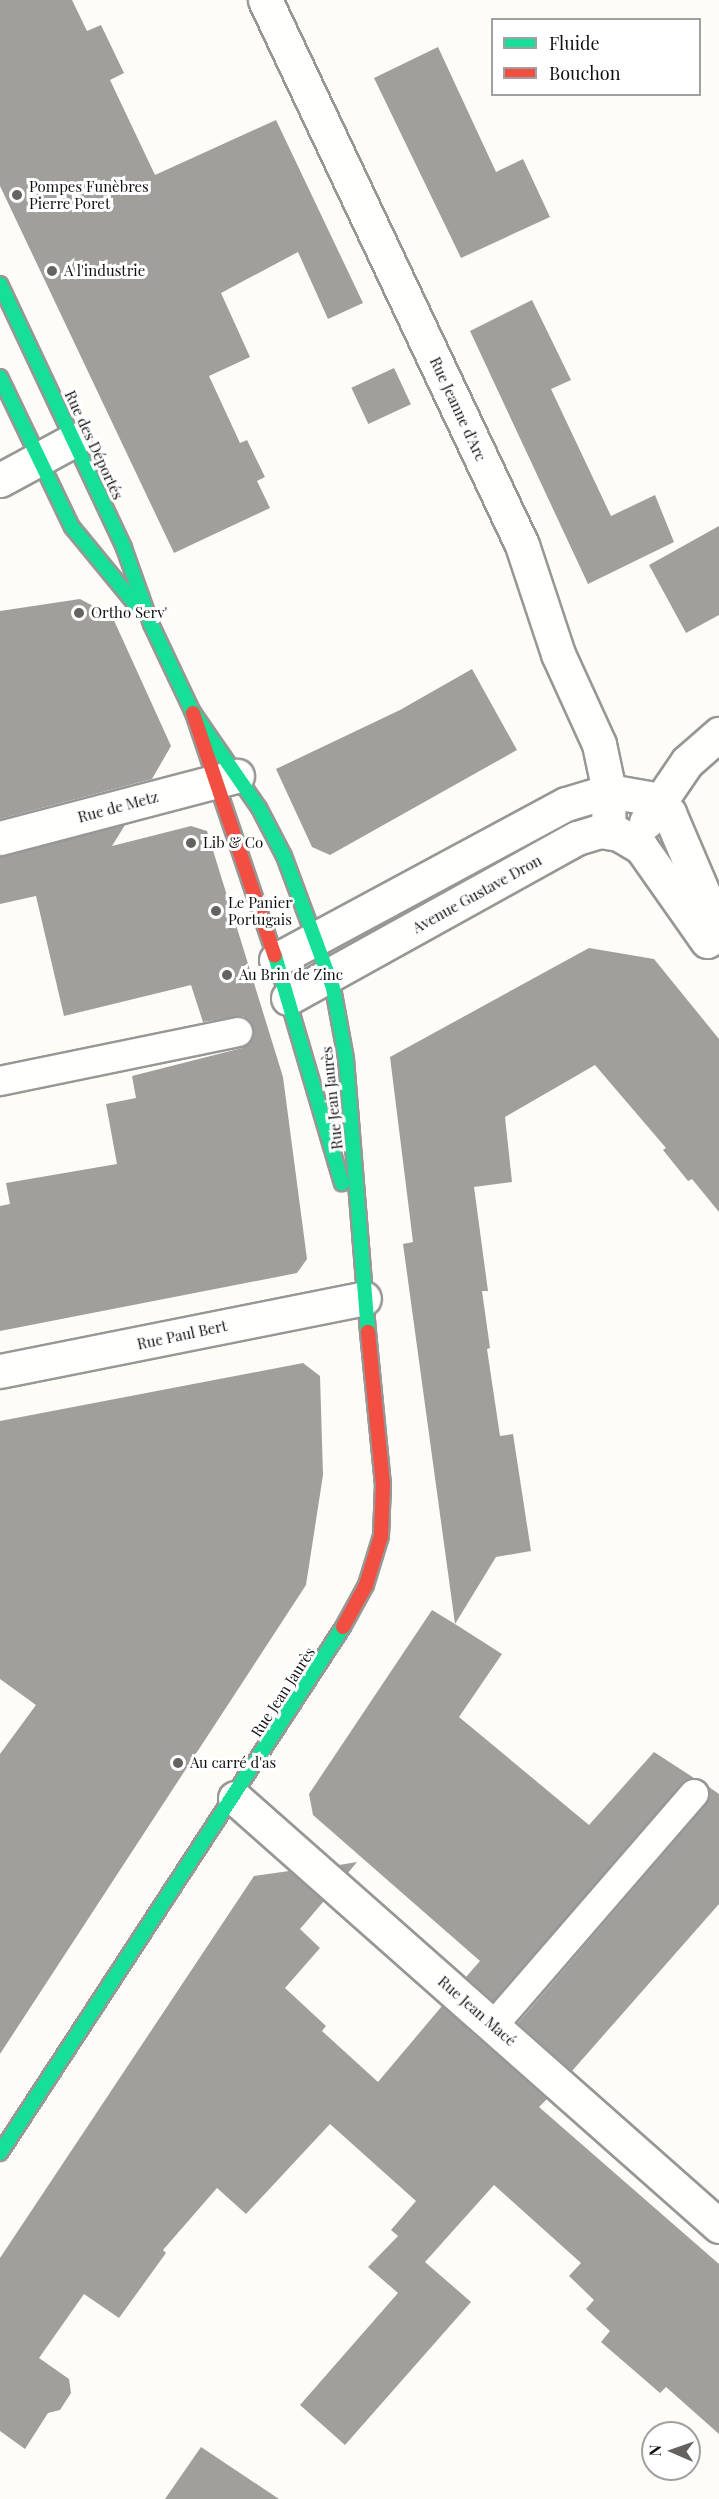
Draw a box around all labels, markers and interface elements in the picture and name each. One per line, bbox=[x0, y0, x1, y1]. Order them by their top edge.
legend bbox=[491, 18, 701, 96]
text: Fluide bbox=[549, 31, 600, 55]
text: Bouchon bbox=[549, 61, 620, 85]
place label: Pompes Funèbres Pierre Poret bbox=[29, 177, 149, 212]
marker: Pompes Funèbres Pierre Poret bbox=[10, 188, 24, 202]
place label: A l'industrie bbox=[64, 262, 146, 280]
marker: A l'industrie bbox=[45, 264, 59, 278]
street label: Rue Jeanne d'Arc bbox=[426, 354, 490, 464]
street label: Rue des Déportés bbox=[61, 388, 127, 502]
place label: Ortho Serv' bbox=[91, 604, 167, 622]
marker: Ortho Serv' bbox=[72, 606, 86, 620]
street label: Rue de Metz bbox=[76, 788, 160, 826]
place label: Lib & Co bbox=[203, 834, 263, 852]
marker: Lib & Co bbox=[184, 836, 198, 850]
street label: Avenue Gustave Dron bbox=[409, 851, 545, 937]
place label: Le Panier Portugais bbox=[228, 893, 292, 928]
marker: Le Panier Portugais bbox=[209, 904, 223, 918]
place label: Au Brin de Zinc bbox=[239, 966, 343, 984]
marker: Au Brin de Zinc bbox=[220, 968, 234, 982]
street label: Rue Jean Jaurès bbox=[318, 1046, 346, 1150]
street label: Rue Paul Bert bbox=[135, 1317, 229, 1353]
street label: Rue Jean Jaurès bbox=[247, 1644, 319, 1740]
place label: Au carré d'as bbox=[190, 1754, 276, 1772]
marker: Au carré d'as bbox=[171, 1756, 185, 1770]
street label: Rue Jean Macé bbox=[434, 1972, 520, 2050]
north arrow bbox=[641, 2421, 701, 2481]
text: N bbox=[644, 2444, 665, 2457]

